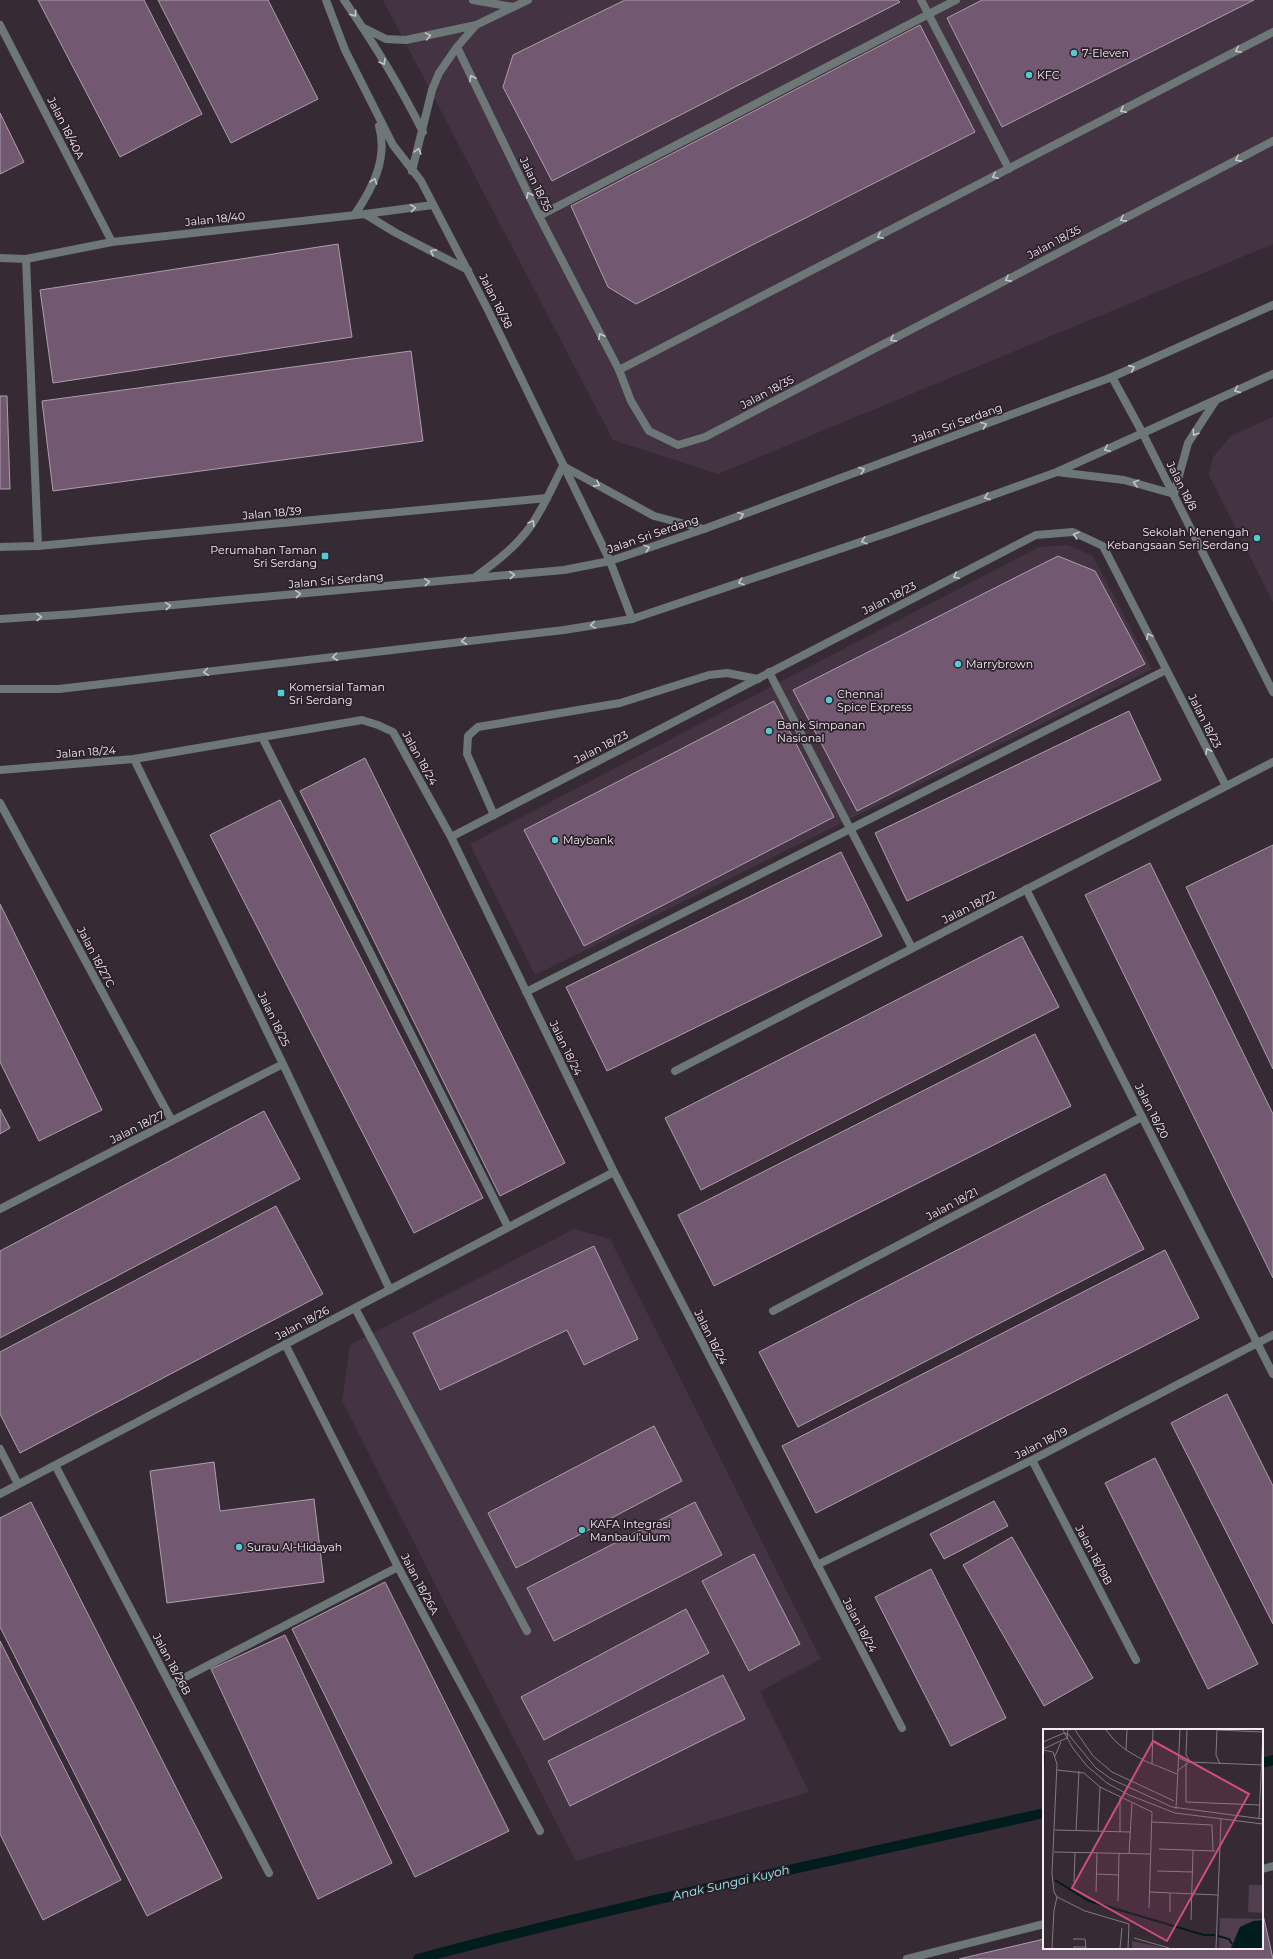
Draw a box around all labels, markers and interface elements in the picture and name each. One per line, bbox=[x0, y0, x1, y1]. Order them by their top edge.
one-way arrow bbox=[349, 10, 357, 17]
one-way arrow bbox=[425, 32, 431, 41]
one-way arrow bbox=[1235, 45, 1243, 53]
place label: 7-Eleven bbox=[1082, 46, 1129, 60]
marker: 7-Eleven bbox=[1069, 48, 1079, 58]
one-way arrow bbox=[379, 58, 386, 65]
place label: KFC bbox=[1037, 68, 1060, 82]
marker: KFC bbox=[1024, 70, 1034, 80]
one-way arrow bbox=[470, 75, 477, 82]
street label: Jalan 18/40A bbox=[44, 94, 88, 162]
one-way arrow bbox=[1120, 105, 1127, 113]
one-way arrow bbox=[413, 148, 422, 155]
street label: Jalan 18/35 bbox=[516, 154, 555, 213]
one-way arrow bbox=[1235, 154, 1243, 162]
one-way arrow bbox=[992, 171, 999, 179]
one-way arrow bbox=[369, 177, 378, 184]
one-way arrow bbox=[526, 192, 534, 199]
one-way arrow bbox=[410, 204, 416, 213]
street label: Jalan 18/40 bbox=[183, 209, 246, 229]
one-way arrow bbox=[1120, 214, 1127, 222]
street label: Jalan 18/35 bbox=[1024, 222, 1083, 262]
one-way arrow bbox=[876, 231, 884, 239]
one-way arrow bbox=[430, 249, 437, 256]
street label: Jalan 18/38 bbox=[476, 270, 516, 331]
one-way arrow bbox=[1005, 274, 1012, 282]
one-way arrow bbox=[598, 332, 606, 340]
one-way arrow bbox=[889, 334, 897, 342]
one-way arrow bbox=[1128, 365, 1135, 373]
street label: Jalan 18/35 bbox=[737, 372, 796, 412]
one-way arrow bbox=[1234, 386, 1241, 394]
street label: Jalan Sri Serdang bbox=[909, 400, 1004, 446]
one-way arrow bbox=[981, 421, 988, 429]
one-way arrow bbox=[1192, 429, 1200, 436]
one-way arrow bbox=[1104, 444, 1111, 452]
street label: Jalan 18/8 bbox=[1163, 458, 1200, 513]
one-way arrow bbox=[859, 466, 866, 475]
one-way arrow bbox=[1133, 479, 1140, 488]
one-way arrow bbox=[593, 480, 600, 487]
one-way arrow bbox=[983, 493, 990, 501]
street label: Jalan 18/39 bbox=[241, 503, 302, 523]
street label: Jalan Sri Serdang bbox=[605, 512, 700, 556]
one-way arrow bbox=[737, 512, 744, 520]
one-way arrow bbox=[527, 520, 534, 527]
place label: Sekolah Menengah Kebangsaan Seri Serdang bbox=[1107, 525, 1249, 552]
one-way arrow bbox=[1073, 531, 1080, 540]
marker: Sekolah Menengah Kebangsaan Seri Serdang bbox=[1252, 533, 1262, 543]
one-way arrow bbox=[861, 536, 868, 545]
place label: Perumahan Taman Sri Serdang bbox=[210, 543, 317, 570]
one-way arrow bbox=[643, 545, 650, 553]
marker: Perumahan Taman Sri Serdang bbox=[320, 551, 330, 561]
street label: Jalan Sri Serdang bbox=[287, 569, 384, 591]
one-way arrow bbox=[509, 570, 515, 579]
one-way arrow bbox=[953, 571, 961, 578]
one-way arrow bbox=[737, 577, 744, 586]
one-way arrow bbox=[424, 578, 430, 587]
street label: Jalan 18/23 bbox=[859, 578, 918, 618]
one-way arrow bbox=[295, 590, 301, 599]
one-way arrow bbox=[165, 602, 172, 611]
one-way arrow bbox=[36, 612, 42, 621]
one-way arrow bbox=[590, 620, 596, 629]
one-way arrow bbox=[1146, 632, 1154, 640]
one-way arrow bbox=[461, 637, 467, 646]
one-way arrow bbox=[332, 652, 338, 661]
place label: Marrybrown bbox=[966, 657, 1033, 671]
marker: Marrybrown bbox=[953, 659, 963, 669]
one-way arrow bbox=[203, 667, 209, 676]
place label: Komersial Taman Sri Serdang bbox=[289, 680, 385, 707]
place label: Chennai Spice Express bbox=[837, 687, 913, 714]
marker: Komersial Taman Sri Serdang bbox=[276, 688, 286, 698]
street label: Jalan 18/23 bbox=[1185, 691, 1225, 750]
marker: Chennai Spice Express bbox=[824, 695, 834, 705]
place label: Bank Simpanan Nasional bbox=[777, 718, 865, 745]
marker: Bank Simpanan Nasional bbox=[764, 726, 774, 736]
street label: Jalan 18/23 bbox=[571, 727, 630, 767]
street label: Jalan 18/24 bbox=[399, 728, 441, 788]
street label: Jalan 18/24 bbox=[55, 743, 117, 761]
one-way arrow bbox=[1206, 748, 1213, 755]
place label: Maybank bbox=[563, 833, 614, 847]
marker: Maybank bbox=[550, 835, 560, 845]
street label: Jalan 18/22 bbox=[939, 887, 998, 927]
street label: Jalan 18/27C bbox=[74, 923, 118, 990]
street label: Jalan 18/25 bbox=[254, 989, 293, 1049]
street label: Jalan 18/24 bbox=[546, 1017, 586, 1079]
street label: Jalan 18/20 bbox=[1132, 1080, 1172, 1141]
street label: Jalan 18/27 bbox=[107, 1107, 167, 1147]
street label: Jalan 18/21 bbox=[923, 1185, 980, 1224]
street label: Jalan 18/26 bbox=[272, 1303, 332, 1344]
street label: Jalan 18/24 bbox=[691, 1306, 731, 1367]
street label: Jalan 18/19 bbox=[1011, 1424, 1070, 1463]
place label: KAFA Integrasi Manbaul'ulum bbox=[590, 1517, 671, 1544]
street label: Jalan 18/19B bbox=[1072, 1522, 1116, 1587]
marker: KAFA Integrasi Manbaul'ulum bbox=[577, 1525, 587, 1535]
place label: Surau Al-Hidayah bbox=[247, 1540, 342, 1554]
marker: Surau Al-Hidayah bbox=[234, 1542, 244, 1552]
street label: Jalan 18/26A bbox=[398, 1550, 442, 1617]
street label: Jalan 18/24 bbox=[839, 1594, 881, 1655]
street label: Jalan 18/26B bbox=[149, 1630, 194, 1697]
inset map bbox=[1043, 1729, 1263, 1949]
water label: Anak Sungai Kuyoh bbox=[670, 1862, 791, 1904]

